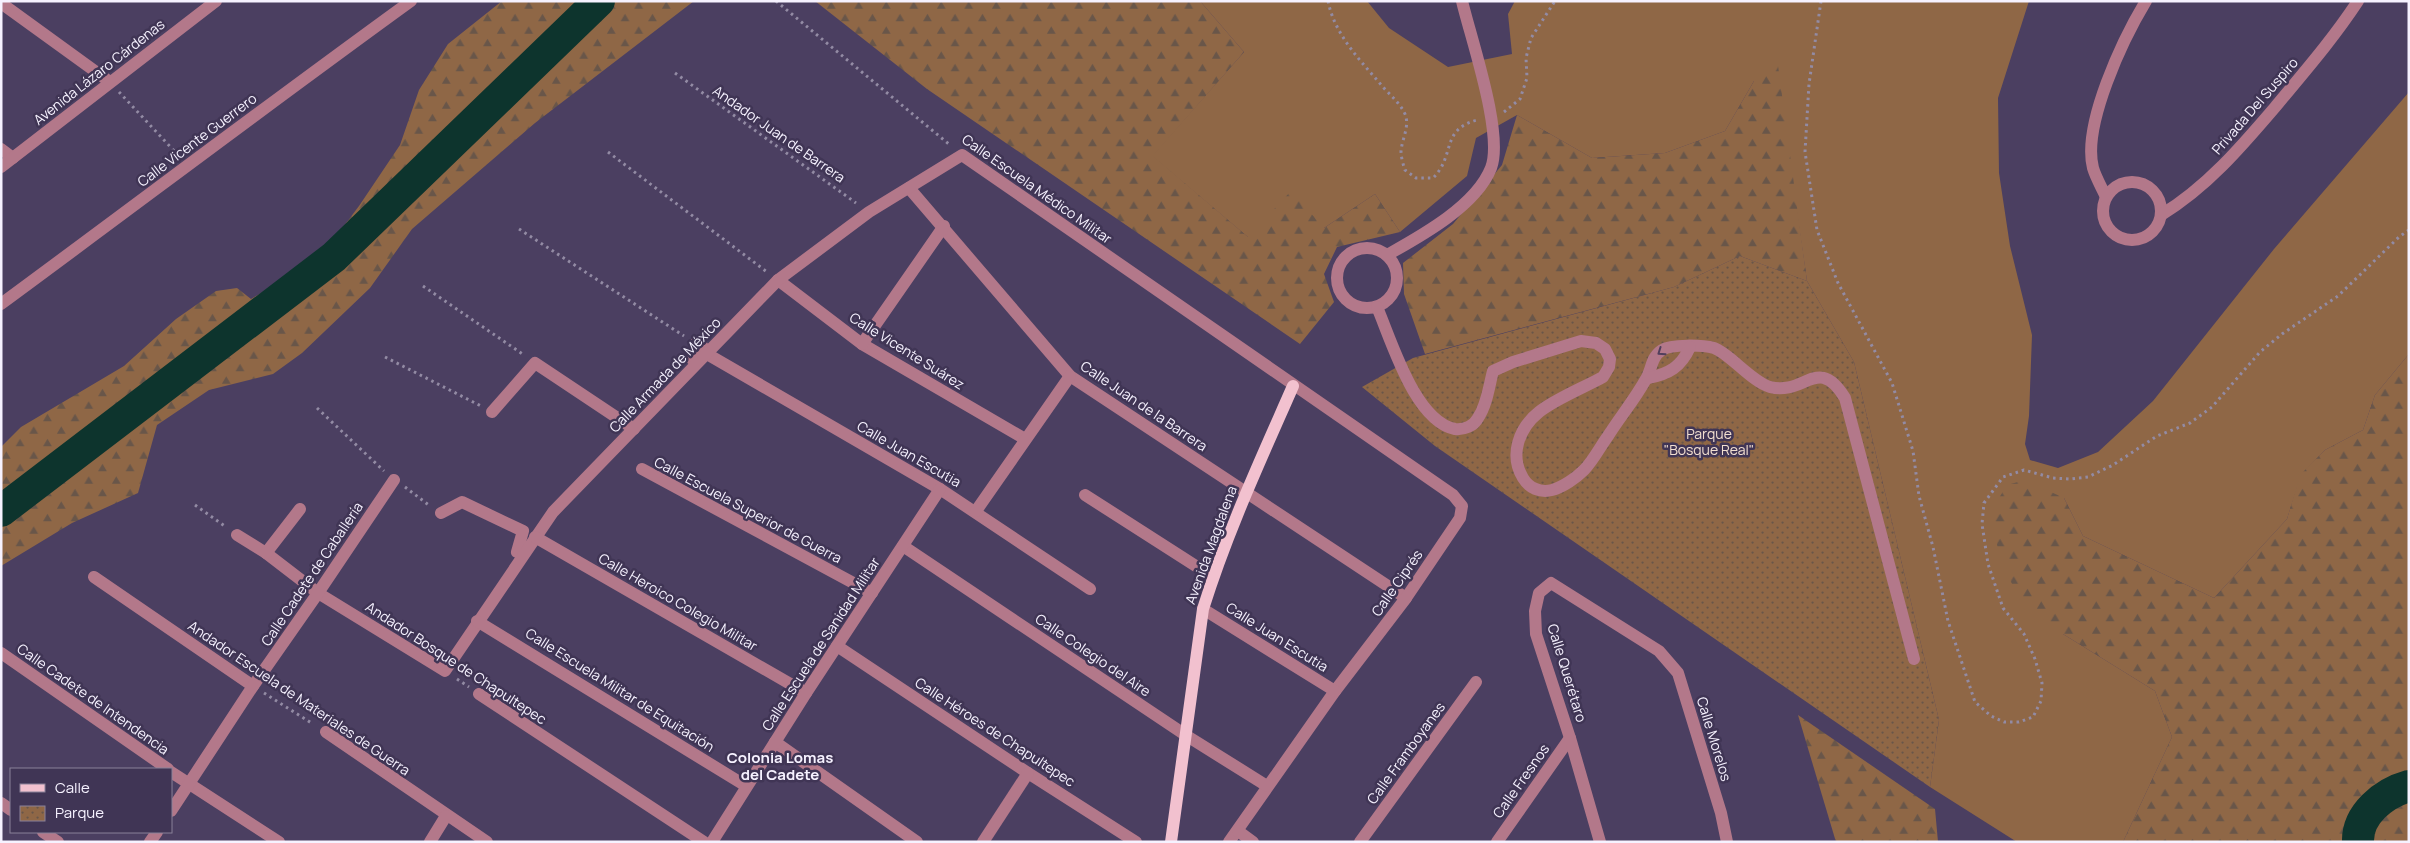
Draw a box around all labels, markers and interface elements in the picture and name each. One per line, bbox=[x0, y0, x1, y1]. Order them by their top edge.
street label: Avenida Lázaro Cárdenas bbox=[29, 14, 168, 129]
street label: Privada Del Suspiro bbox=[2207, 53, 2302, 158]
street label: Andador Juan de Barrera bbox=[709, 81, 849, 187]
street label: Calle Vicente Guerrero bbox=[133, 89, 260, 191]
street label: Calle Escuela Médico Militar bbox=[959, 130, 1116, 248]
street label: Calle Vicente Suárez bbox=[846, 308, 968, 394]
street label: Calle Armada de México bbox=[605, 313, 725, 436]
one-way arrow bbox=[1658, 346, 1667, 355]
street label: Calle Juan de la Barrera bbox=[1077, 356, 1211, 455]
street label: Calle Juan Escutia bbox=[854, 416, 965, 491]
park label: Parque "Bosque Real" bbox=[1664, 424, 1754, 459]
street label: Calle Escuela Superior de Guerra bbox=[651, 452, 845, 567]
street label: Avenida Magdalena bbox=[1180, 483, 1241, 607]
street label: Calle Cadete de Caballería bbox=[256, 498, 367, 649]
street label: Calle Ciprés bbox=[1367, 546, 1427, 620]
street label: Calle Heroico Colegio Militar bbox=[595, 548, 761, 655]
street label: Calle Escuela de Sanidad Militar bbox=[757, 553, 884, 734]
street label: Andador Bosque de Chapultepec bbox=[362, 597, 551, 728]
street label: Calle Juan Escutia bbox=[1223, 598, 1332, 676]
street label: Calle Colegio del Aire bbox=[1032, 609, 1155, 700]
street label: Andador Escuela de Materiales de Guerra bbox=[184, 616, 414, 779]
street label: Calle Querétaro bbox=[1544, 621, 1591, 724]
street label: Calle Escuela Militar de Equitación bbox=[522, 623, 718, 756]
street label: Calle Cadete de Intendencia bbox=[14, 639, 173, 758]
street label: Calle Héroes de Chapultepec bbox=[912, 673, 1079, 791]
street label: Calle Morelos bbox=[1693, 694, 1736, 783]
street label: Calle Framboyanes bbox=[1362, 698, 1449, 808]
street label: Calle Fresnos bbox=[1488, 740, 1553, 822]
district label: Colonia Lomas del Cadete bbox=[727, 747, 833, 785]
legend bbox=[10, 768, 172, 833]
text: Calle bbox=[55, 777, 90, 798]
text: Parque bbox=[55, 802, 104, 823]

